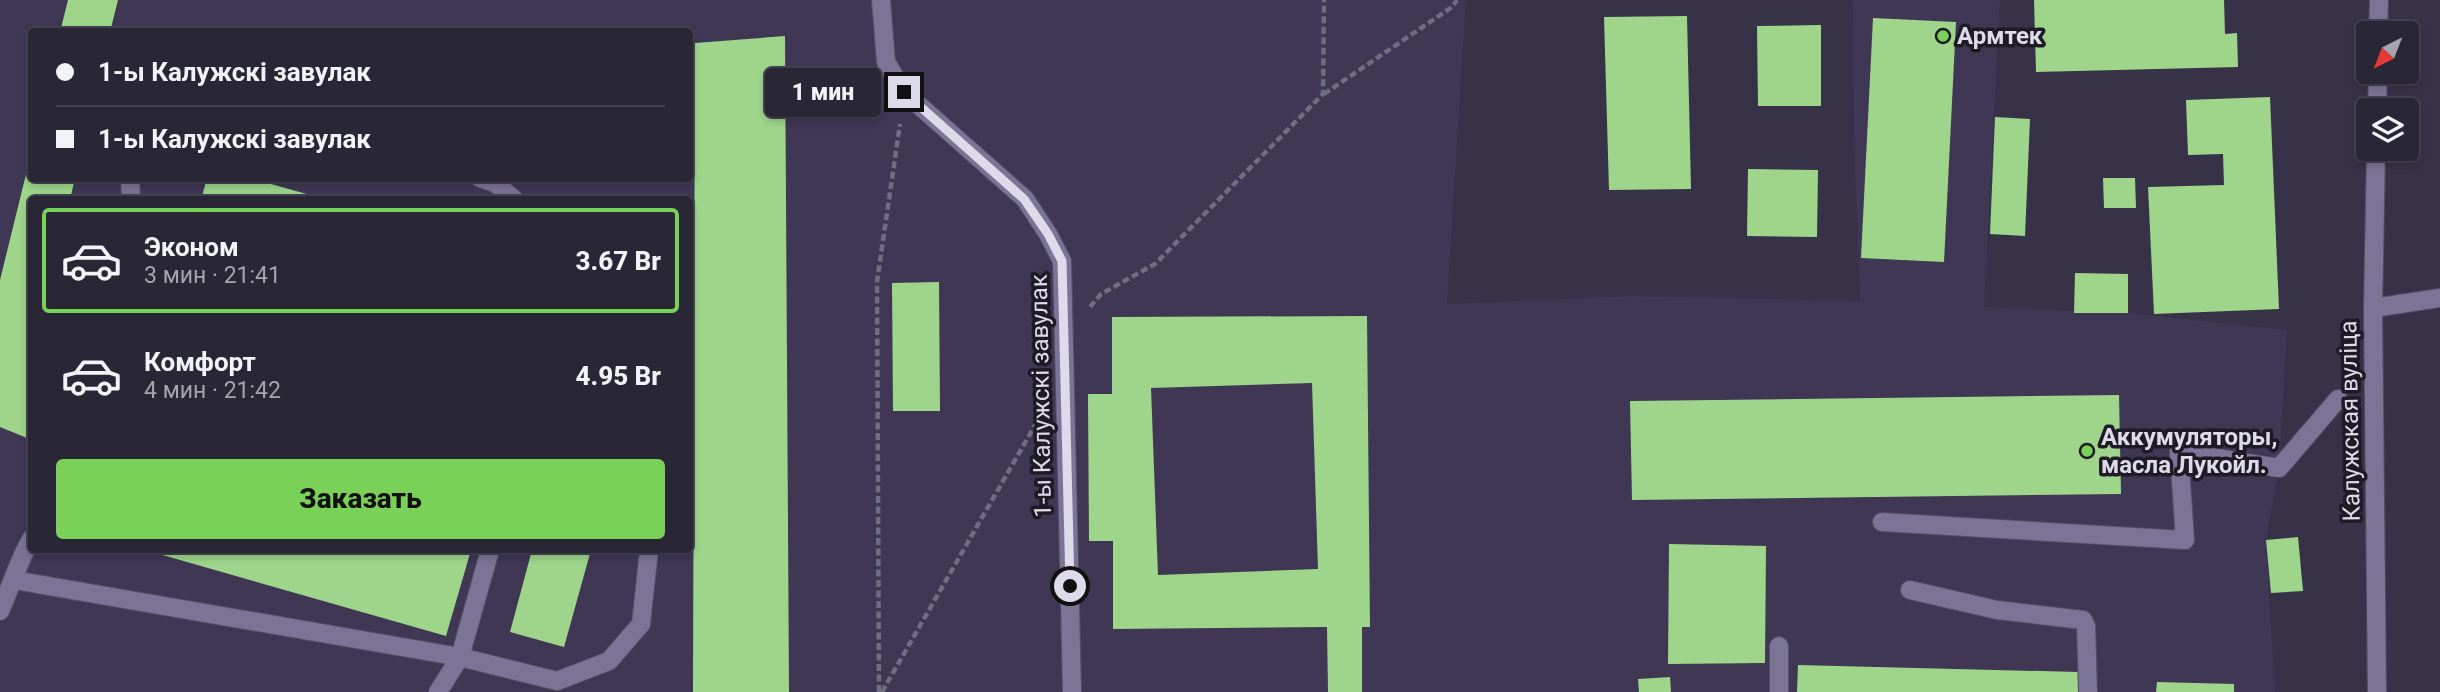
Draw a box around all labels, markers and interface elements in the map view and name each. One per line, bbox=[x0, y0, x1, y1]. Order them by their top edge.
north arrow bbox=[2356, 21, 2418, 84]
map controls bbox=[2356, 21, 2419, 161]
place label: Армтек bbox=[1957, 22, 2043, 50]
marker: Армтек bbox=[1935, 28, 1951, 44]
text: 1-ы Калужскі завулак bbox=[98, 57, 371, 87]
callout: 1 мин bbox=[764, 68, 880, 116]
route end bbox=[888, 76, 920, 108]
text: 1 мин bbox=[792, 79, 854, 106]
button: layers bbox=[2356, 98, 2419, 161]
text: 1-ы Калужскі завулак bbox=[98, 124, 371, 154]
icon: car bbox=[60, 229, 123, 292]
text: Эконом bbox=[144, 232, 239, 262]
text: 3.67 Br bbox=[575, 246, 661, 276]
text: 3 мин · 21:41 bbox=[144, 262, 281, 289]
street label: 1-ы Калужскі завулак bbox=[1025, 274, 1057, 518]
street label: Калужская вуліца bbox=[2334, 320, 2366, 522]
icon: car bbox=[60, 344, 123, 407]
text: Комфорт bbox=[144, 347, 256, 377]
text: 4.95 Br bbox=[575, 361, 661, 391]
text: 4 мин · 21:42 bbox=[144, 377, 281, 404]
place label: Аккумуляторы, масла Лукойл. bbox=[2101, 423, 2277, 479]
marker: Аккумуляторы, масла Лукойл. bbox=[2079, 443, 2095, 459]
button: Заказать bbox=[56, 459, 665, 539]
route start bbox=[1054, 570, 1086, 602]

